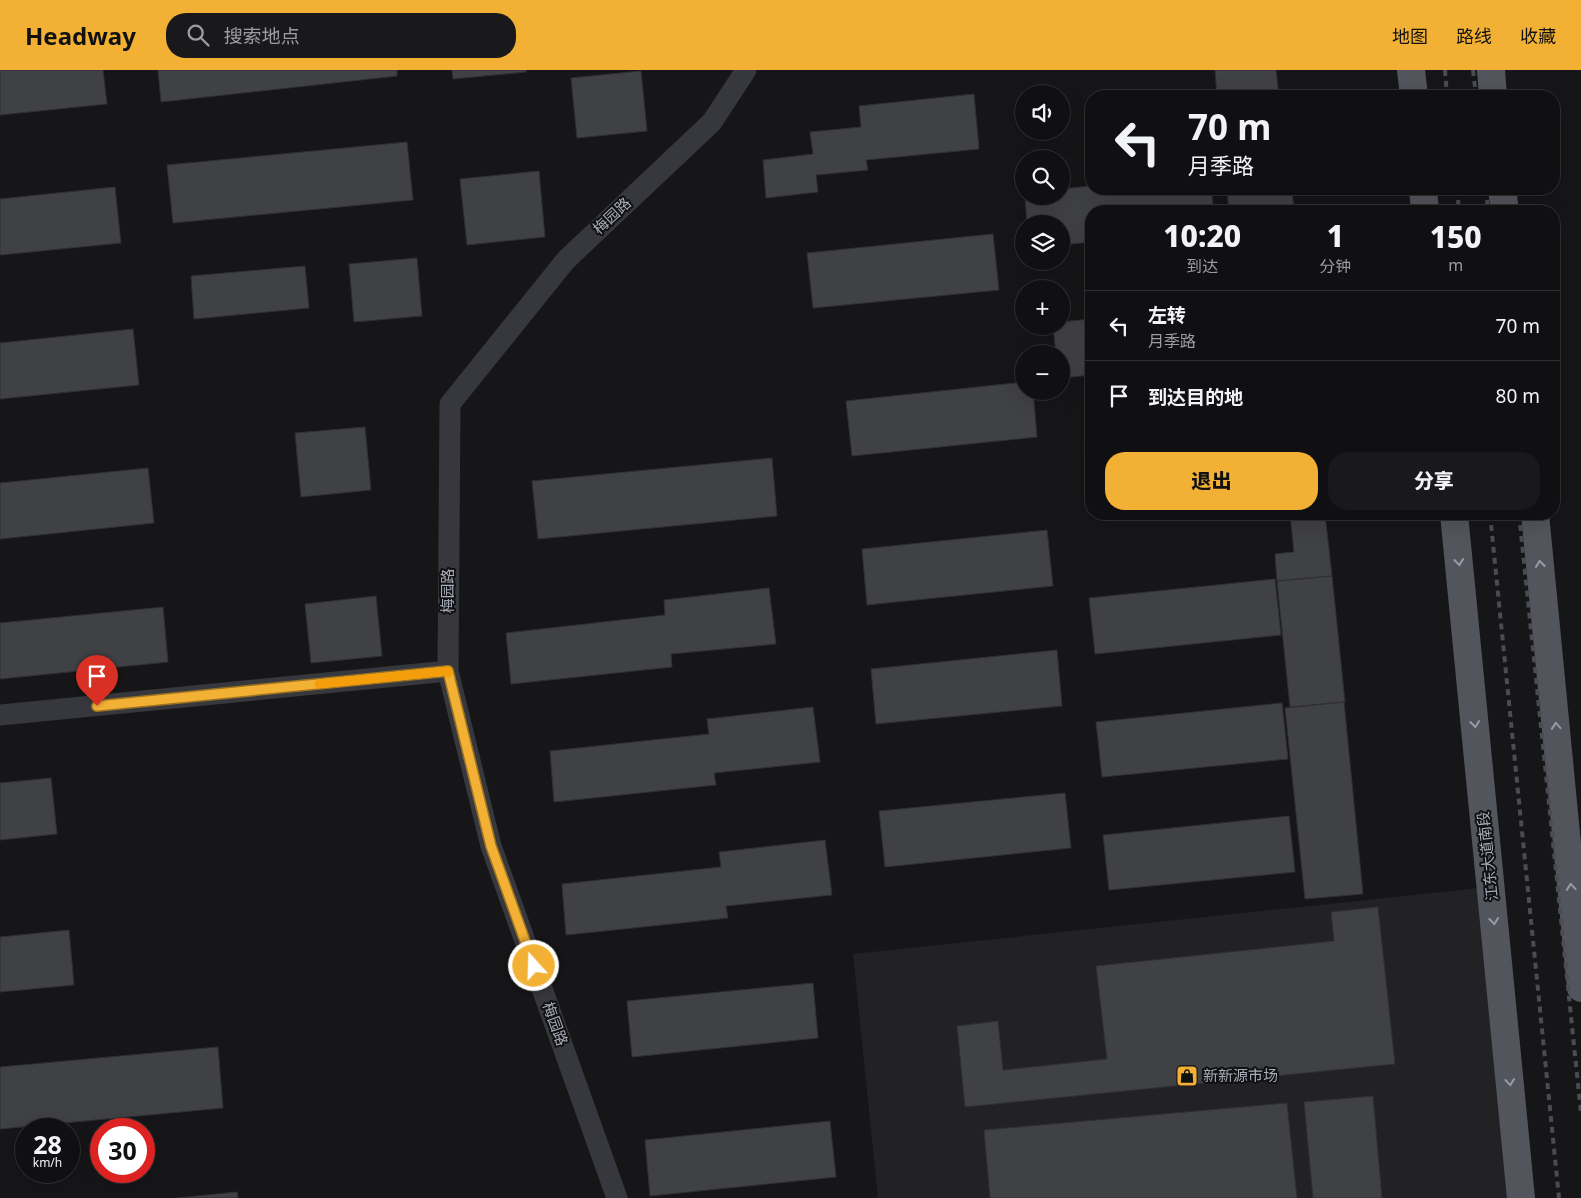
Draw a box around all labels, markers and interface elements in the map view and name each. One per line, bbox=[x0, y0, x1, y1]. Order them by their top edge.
search box bbox=[166, 13, 516, 58]
text: Headway bbox=[25, 19, 136, 52]
icon: search bbox=[184, 21, 212, 49]
text: 搜索地点 bbox=[224, 23, 300, 49]
text: 地图 bbox=[1392, 24, 1428, 48]
text: 路线 bbox=[1456, 24, 1492, 48]
text: 收藏 bbox=[1520, 24, 1556, 48]
map controls bbox=[1015, 85, 1070, 400]
button: sound bbox=[1015, 85, 1070, 140]
text: 70 m bbox=[1188, 103, 1271, 150]
icon: left bbox=[1105, 110, 1170, 175]
button: search bbox=[1015, 150, 1070, 205]
text: 月季路 bbox=[1188, 150, 1254, 180]
street label: 梅园路 bbox=[588, 193, 635, 238]
button: layers bbox=[1015, 215, 1070, 270]
text: 10:20 bbox=[1163, 215, 1241, 256]
text: 1 bbox=[1327, 215, 1344, 256]
text: 150 bbox=[1430, 216, 1482, 257]
text: m bbox=[1448, 254, 1463, 276]
text: 到达 bbox=[1186, 255, 1218, 277]
text: 分钟 bbox=[1319, 255, 1351, 277]
button: + bbox=[1015, 280, 1070, 335]
text: 左转 bbox=[1148, 302, 1186, 328]
icon: left bbox=[1105, 312, 1133, 340]
text: 70 m bbox=[1496, 313, 1540, 339]
text: 月季路 bbox=[1148, 330, 1196, 352]
button: − bbox=[1015, 345, 1070, 400]
icon: arrive bbox=[1105, 382, 1133, 410]
text: 80 m bbox=[1496, 383, 1540, 409]
text: 到达目的地 bbox=[1148, 384, 1243, 410]
button: 退出 bbox=[1105, 452, 1318, 510]
button: 分享 bbox=[1328, 452, 1540, 510]
one-way arrow bbox=[1453, 559, 1464, 567]
one-way arrow bbox=[1535, 560, 1546, 568]
street label: 梅园路 bbox=[437, 568, 457, 614]
pin bbox=[76, 655, 118, 706]
icon: arrive bbox=[83, 662, 111, 690]
one-way arrow bbox=[1469, 720, 1480, 728]
one-way arrow bbox=[1551, 721, 1562, 729]
street label: 江东大道南段 bbox=[1472, 810, 1502, 902]
one-way arrow bbox=[1566, 883, 1577, 891]
one-way arrow bbox=[1488, 917, 1499, 925]
position arrow bbox=[507, 939, 559, 991]
street label: 梅园路 bbox=[539, 999, 573, 1048]
shop icon: 新新源市场 bbox=[1175, 1064, 1199, 1088]
place label: 新新源市场 bbox=[1203, 1065, 1278, 1085]
one-way arrow bbox=[1504, 1079, 1515, 1087]
speed limit sign: 30 bbox=[90, 1118, 155, 1183]
text: 28 bbox=[33, 1127, 62, 1161]
text: km/h bbox=[33, 1154, 62, 1171]

